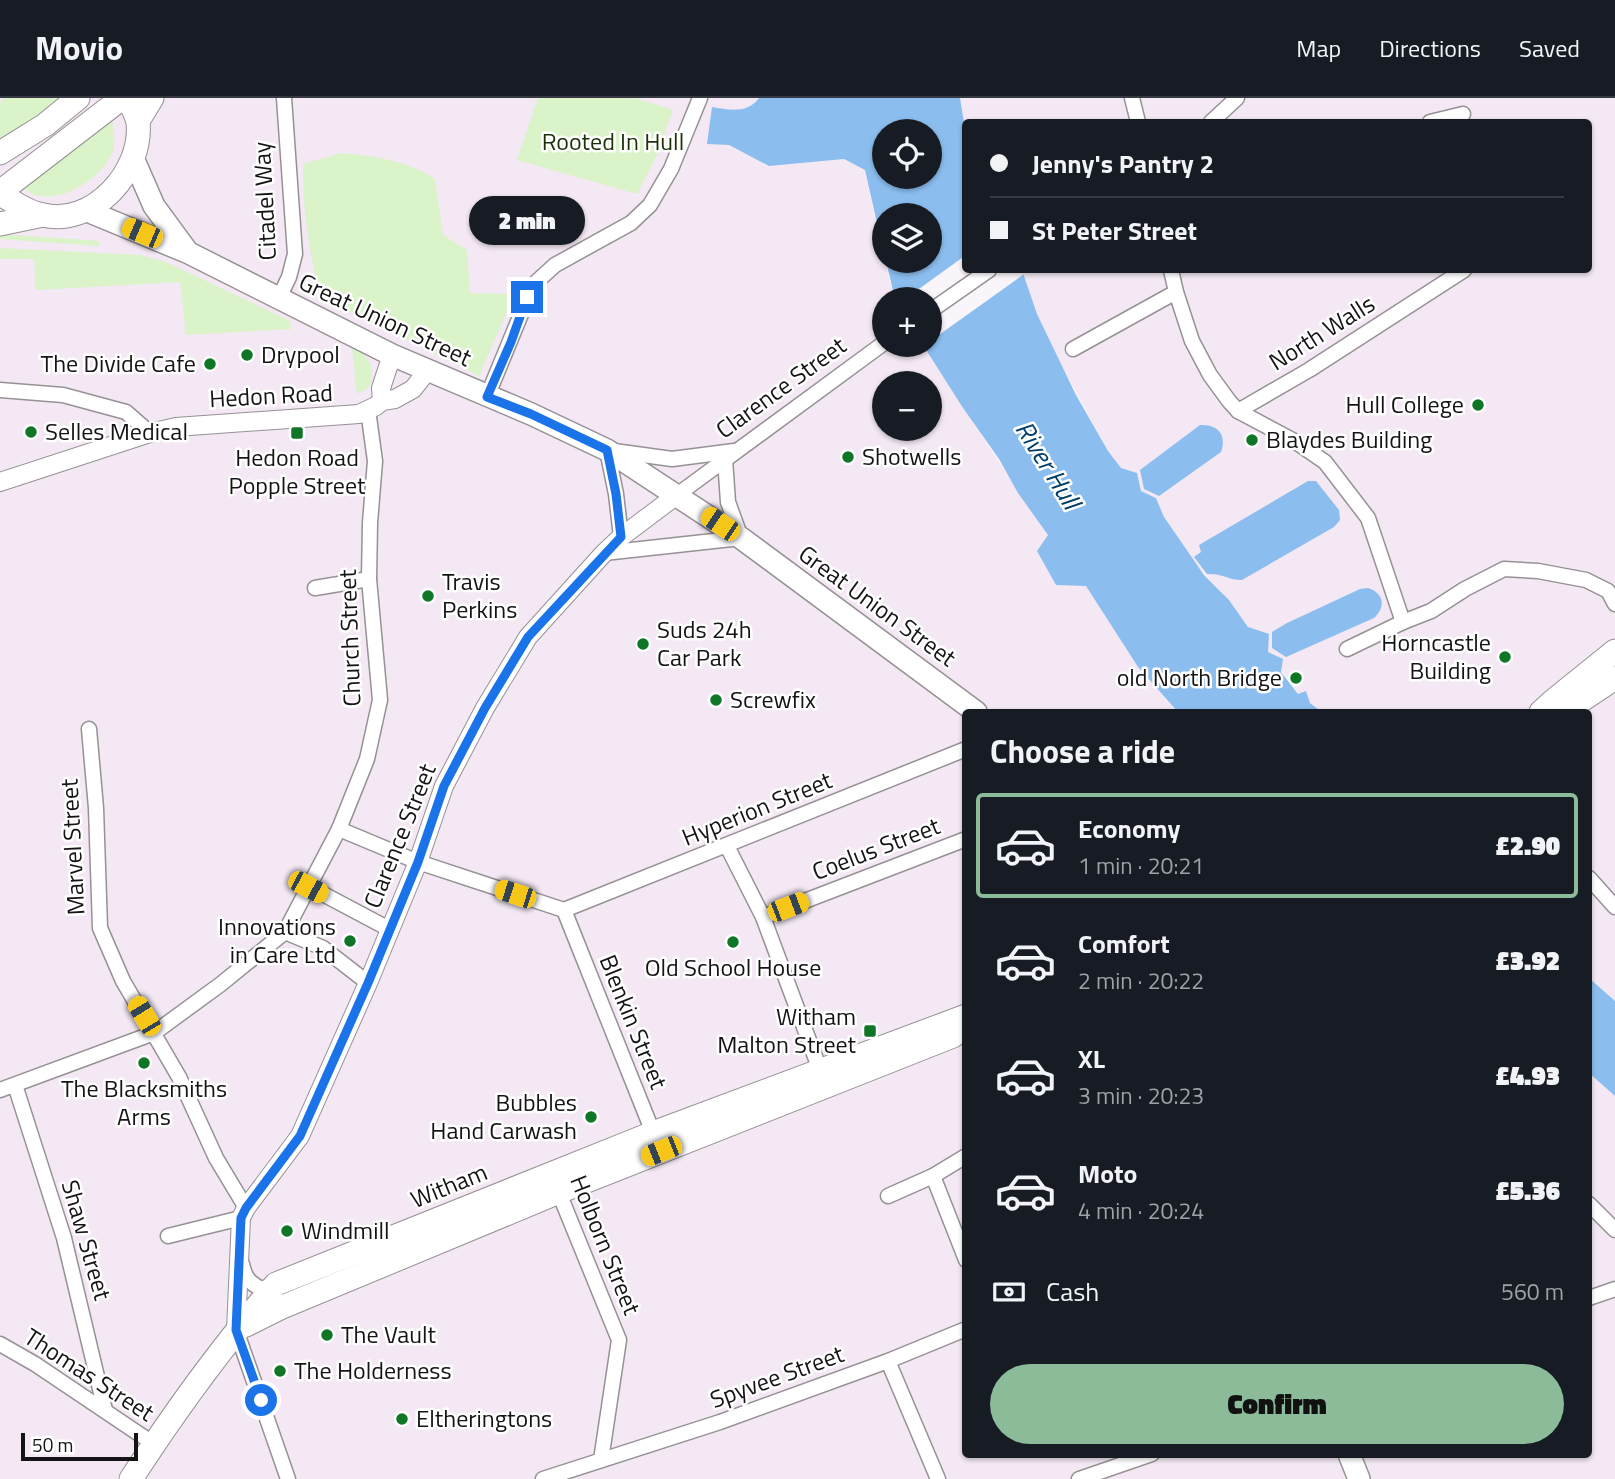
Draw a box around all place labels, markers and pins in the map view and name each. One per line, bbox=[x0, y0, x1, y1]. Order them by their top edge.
place label: Drypool bbox=[261, 336, 340, 372]
place label: The Divide Cafe bbox=[41, 345, 196, 381]
marker: Drypool bbox=[239, 347, 255, 363]
marker: The Divide Cafe bbox=[202, 356, 218, 372]
place label: Hull College bbox=[1346, 386, 1464, 422]
marker: Hull College bbox=[1470, 397, 1486, 413]
place label: Selles Medical bbox=[45, 413, 188, 449]
place label: Blaydes Building bbox=[1266, 421, 1432, 457]
marker: Selles Medical bbox=[23, 424, 39, 440]
marker: Hedon Road Popple Street bbox=[289, 425, 305, 441]
marker: Blaydes Building bbox=[1244, 432, 1260, 448]
place label: Shotwells bbox=[862, 438, 961, 474]
place label: Hedon Road Popple Street bbox=[229, 439, 366, 503]
marker: Shotwells bbox=[840, 449, 856, 465]
place label: Travis Perkins bbox=[442, 563, 517, 627]
marker: Travis Perkins bbox=[420, 588, 436, 604]
place label: Suds 24h Car Park bbox=[657, 611, 752, 675]
place label: Horncastle Building bbox=[1381, 624, 1491, 688]
marker: Suds 24h Car Park bbox=[635, 636, 651, 652]
marker: Horncastle Building bbox=[1497, 649, 1513, 665]
place label: old North Bridge bbox=[1117, 659, 1282, 695]
marker: old North Bridge bbox=[1288, 670, 1304, 686]
place label: Screwfix bbox=[730, 681, 816, 717]
marker: Screwfix bbox=[708, 692, 724, 708]
place label: Innovations in Care Ltd bbox=[218, 908, 336, 972]
marker: Innovations in Care Ltd bbox=[342, 933, 358, 949]
marker: Old School House bbox=[725, 934, 741, 950]
place label: Old School House bbox=[645, 949, 821, 985]
place label: Witham Malton Street bbox=[717, 998, 857, 1062]
marker: Witham Malton Street bbox=[862, 1023, 878, 1039]
marker: The Blacksmiths Arms bbox=[136, 1055, 152, 1071]
place label: The Blacksmiths Arms bbox=[61, 1070, 227, 1134]
place label: Bubbles Hand Carwash bbox=[430, 1084, 577, 1148]
marker: Bubbles Hand Carwash bbox=[583, 1109, 599, 1125]
place label: Windmill bbox=[301, 1212, 390, 1248]
marker: Windmill bbox=[279, 1223, 295, 1239]
place label: The Vault bbox=[341, 1316, 437, 1352]
marker: The Vault bbox=[319, 1327, 335, 1343]
place label: The Holderness bbox=[294, 1352, 452, 1388]
marker: The Holderness bbox=[272, 1363, 288, 1379]
place label: Eltheringtons bbox=[416, 1400, 552, 1436]
marker: Eltheringtons bbox=[394, 1411, 410, 1427]

